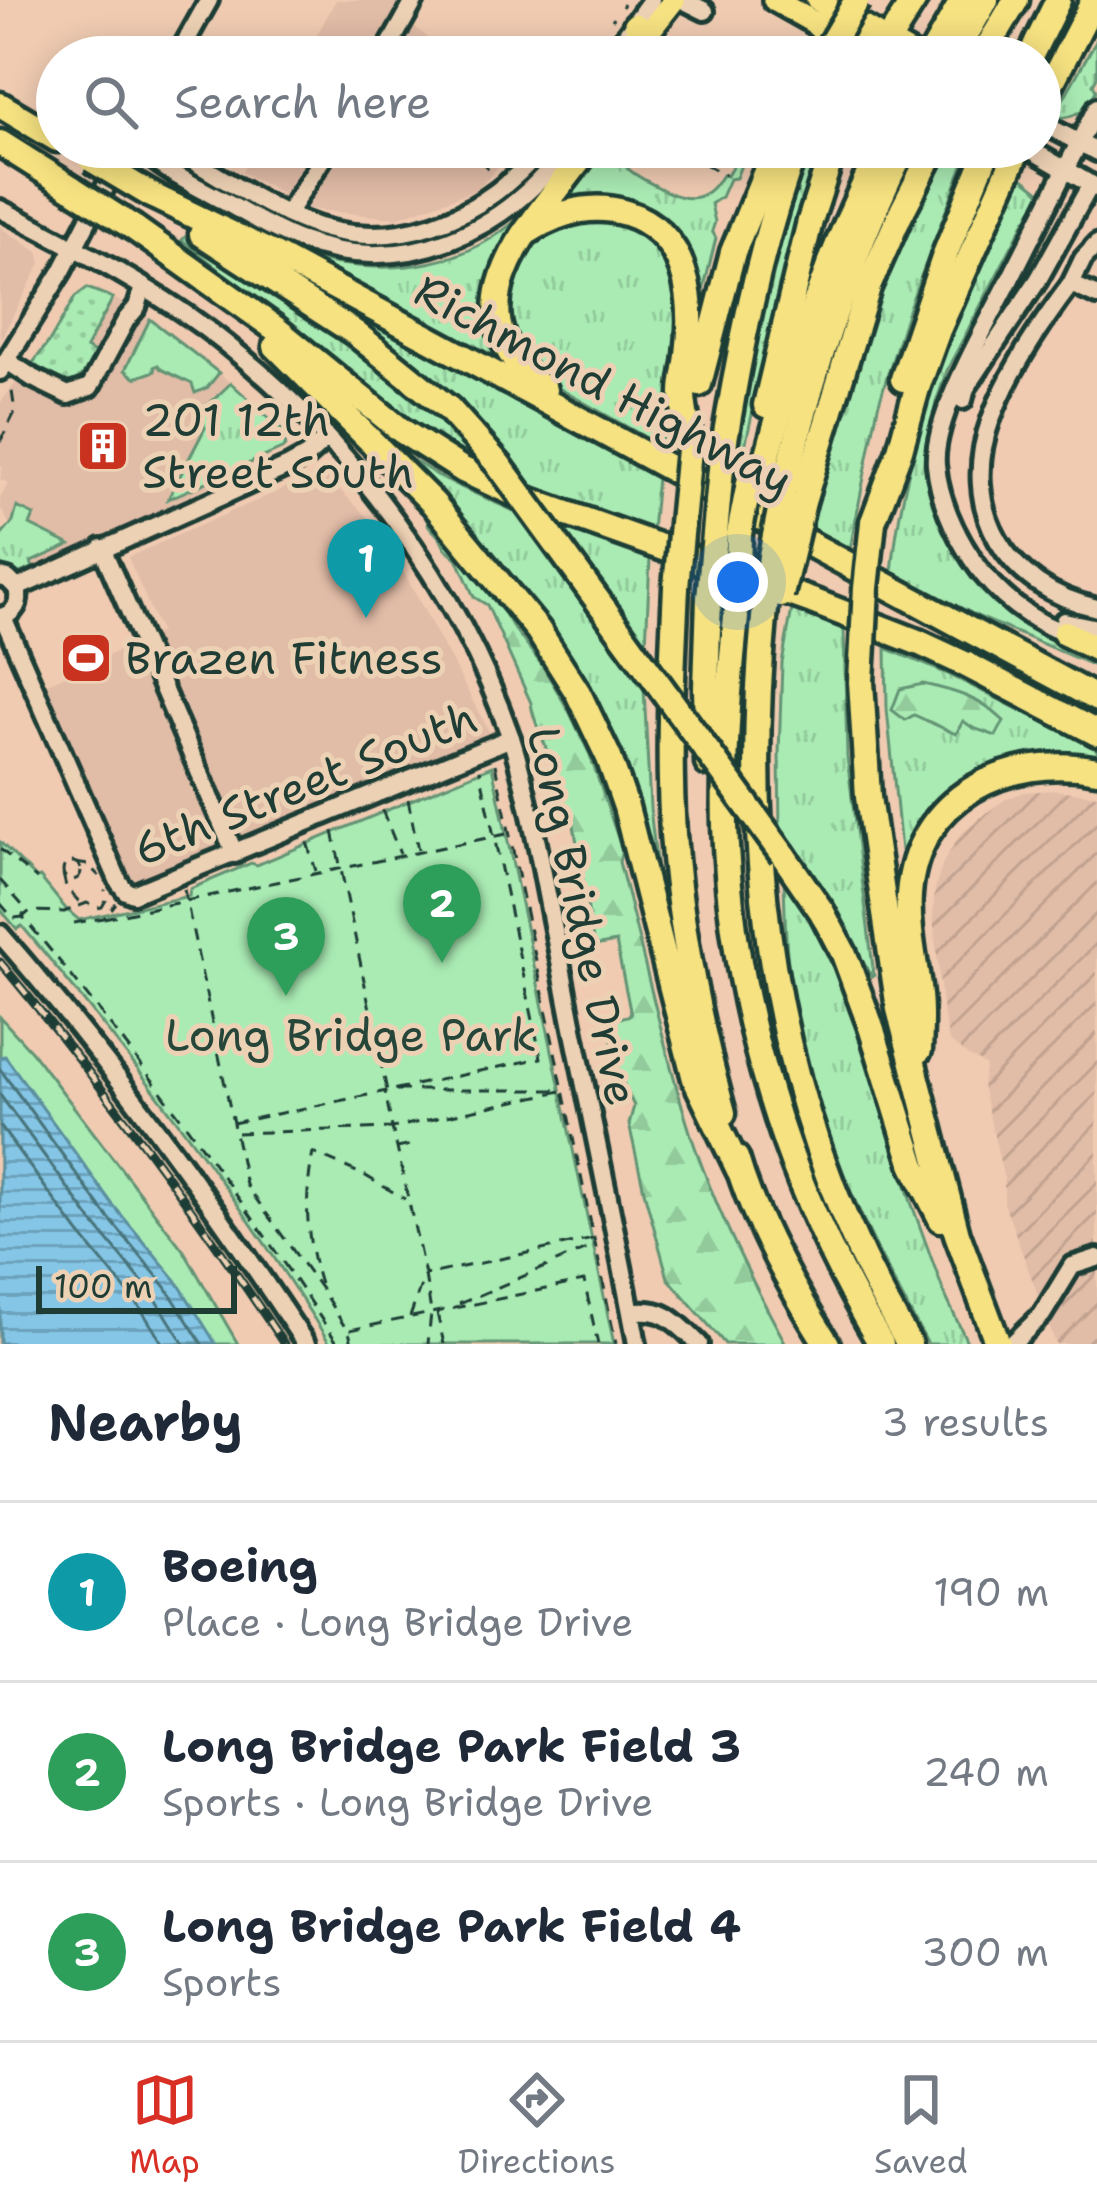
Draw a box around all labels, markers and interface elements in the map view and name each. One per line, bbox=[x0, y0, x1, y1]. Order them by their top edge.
search box bbox=[36, 36, 1061, 168]
icon: search bbox=[78, 69, 144, 135]
text: Search here bbox=[174, 72, 431, 132]
street label: Richmond Highway bbox=[404, 260, 804, 510]
place label: 201 12th Street South bbox=[142, 390, 414, 502]
building icon: 201 12th Street South bbox=[75, 418, 131, 474]
pin: 1 bbox=[327, 519, 405, 618]
your location bbox=[708, 552, 768, 612]
place label: Brazen Fitness bbox=[125, 628, 443, 688]
sports icon: Brazen Fitness bbox=[58, 630, 114, 686]
street label: 6th Street South bbox=[124, 687, 486, 879]
street label: Long Bridge Drive bbox=[514, 721, 652, 1111]
pin: 2 bbox=[403, 864, 481, 963]
pin: 3 bbox=[247, 897, 325, 996]
park label: Long Bridge Park bbox=[165, 1005, 537, 1065]
scale bar bbox=[36, 1260, 237, 1313]
text: 100 m bbox=[54, 1264, 153, 1309]
text: Nearby bbox=[48, 1388, 243, 1456]
text: 3 results bbox=[882, 1396, 1049, 1448]
text: Boeing bbox=[162, 1536, 318, 1596]
text: 1 bbox=[78, 1566, 96, 1618]
text: 190 m bbox=[933, 1566, 1049, 1618]
text: Place · Long Bridge Drive bbox=[162, 1596, 633, 1648]
text: Long Bridge Park Field 3 bbox=[162, 1716, 741, 1776]
text: 2 bbox=[73, 1746, 101, 1798]
text: 240 m bbox=[923, 1746, 1049, 1798]
text: Sports · Long Bridge Drive bbox=[162, 1776, 653, 1828]
text: Long Bridge Park Field 4 bbox=[162, 1896, 741, 1956]
text: 3 bbox=[73, 1926, 101, 1978]
text: 300 m bbox=[921, 1926, 1049, 1978]
text: Sports bbox=[162, 1956, 282, 2008]
tab: Map bbox=[129, 2067, 200, 2184]
tab: Directions bbox=[458, 2067, 616, 2184]
tab: Saved bbox=[874, 2067, 968, 2184]

